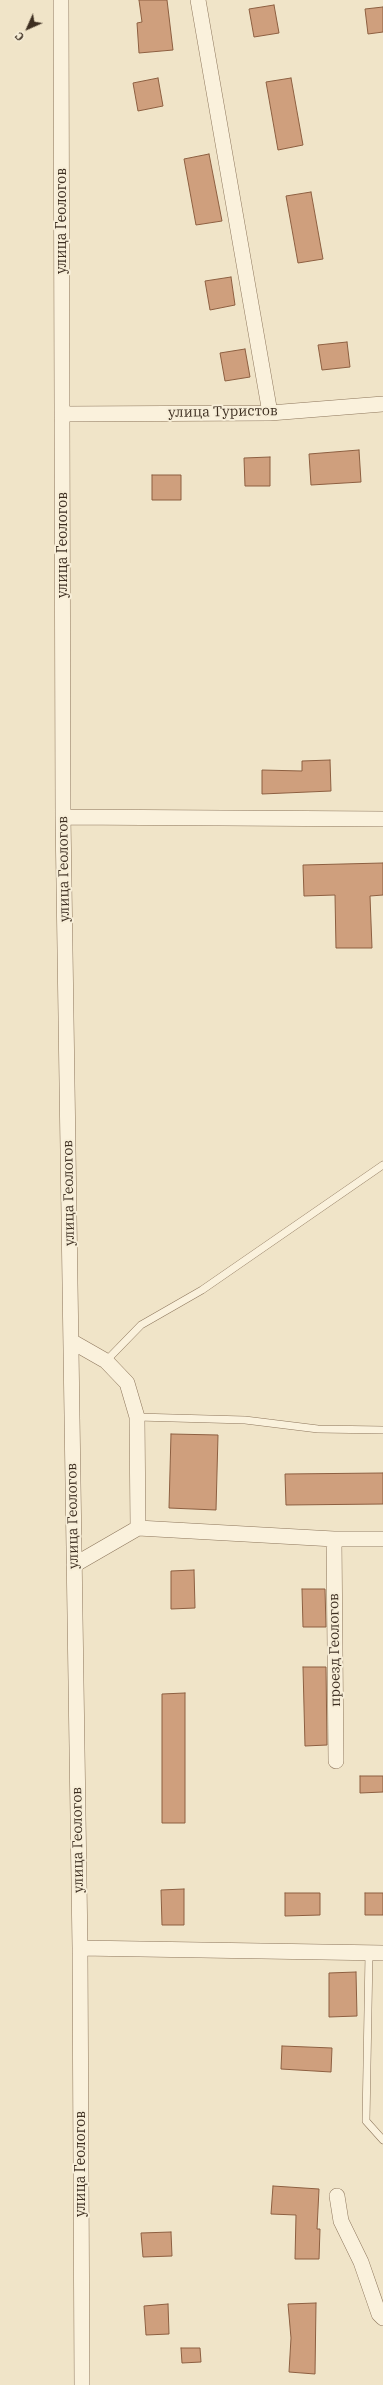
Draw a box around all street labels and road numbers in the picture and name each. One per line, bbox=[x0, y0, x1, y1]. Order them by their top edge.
street label: улица Геологов bbox=[54, 168, 70, 274]
street label: улица Туристов bbox=[168, 403, 278, 421]
street label: улица Геологов bbox=[55, 492, 71, 598]
street label: улица Геологов bbox=[55, 816, 73, 922]
street label: улица Геологов bbox=[60, 1140, 78, 1246]
street label: улица Геологов bbox=[64, 1463, 82, 1569]
street label: проезд Геологов bbox=[326, 1593, 344, 1707]
street label: улица Геологов bbox=[69, 1787, 87, 1893]
street label: улица Геологов bbox=[73, 2111, 89, 2217]

